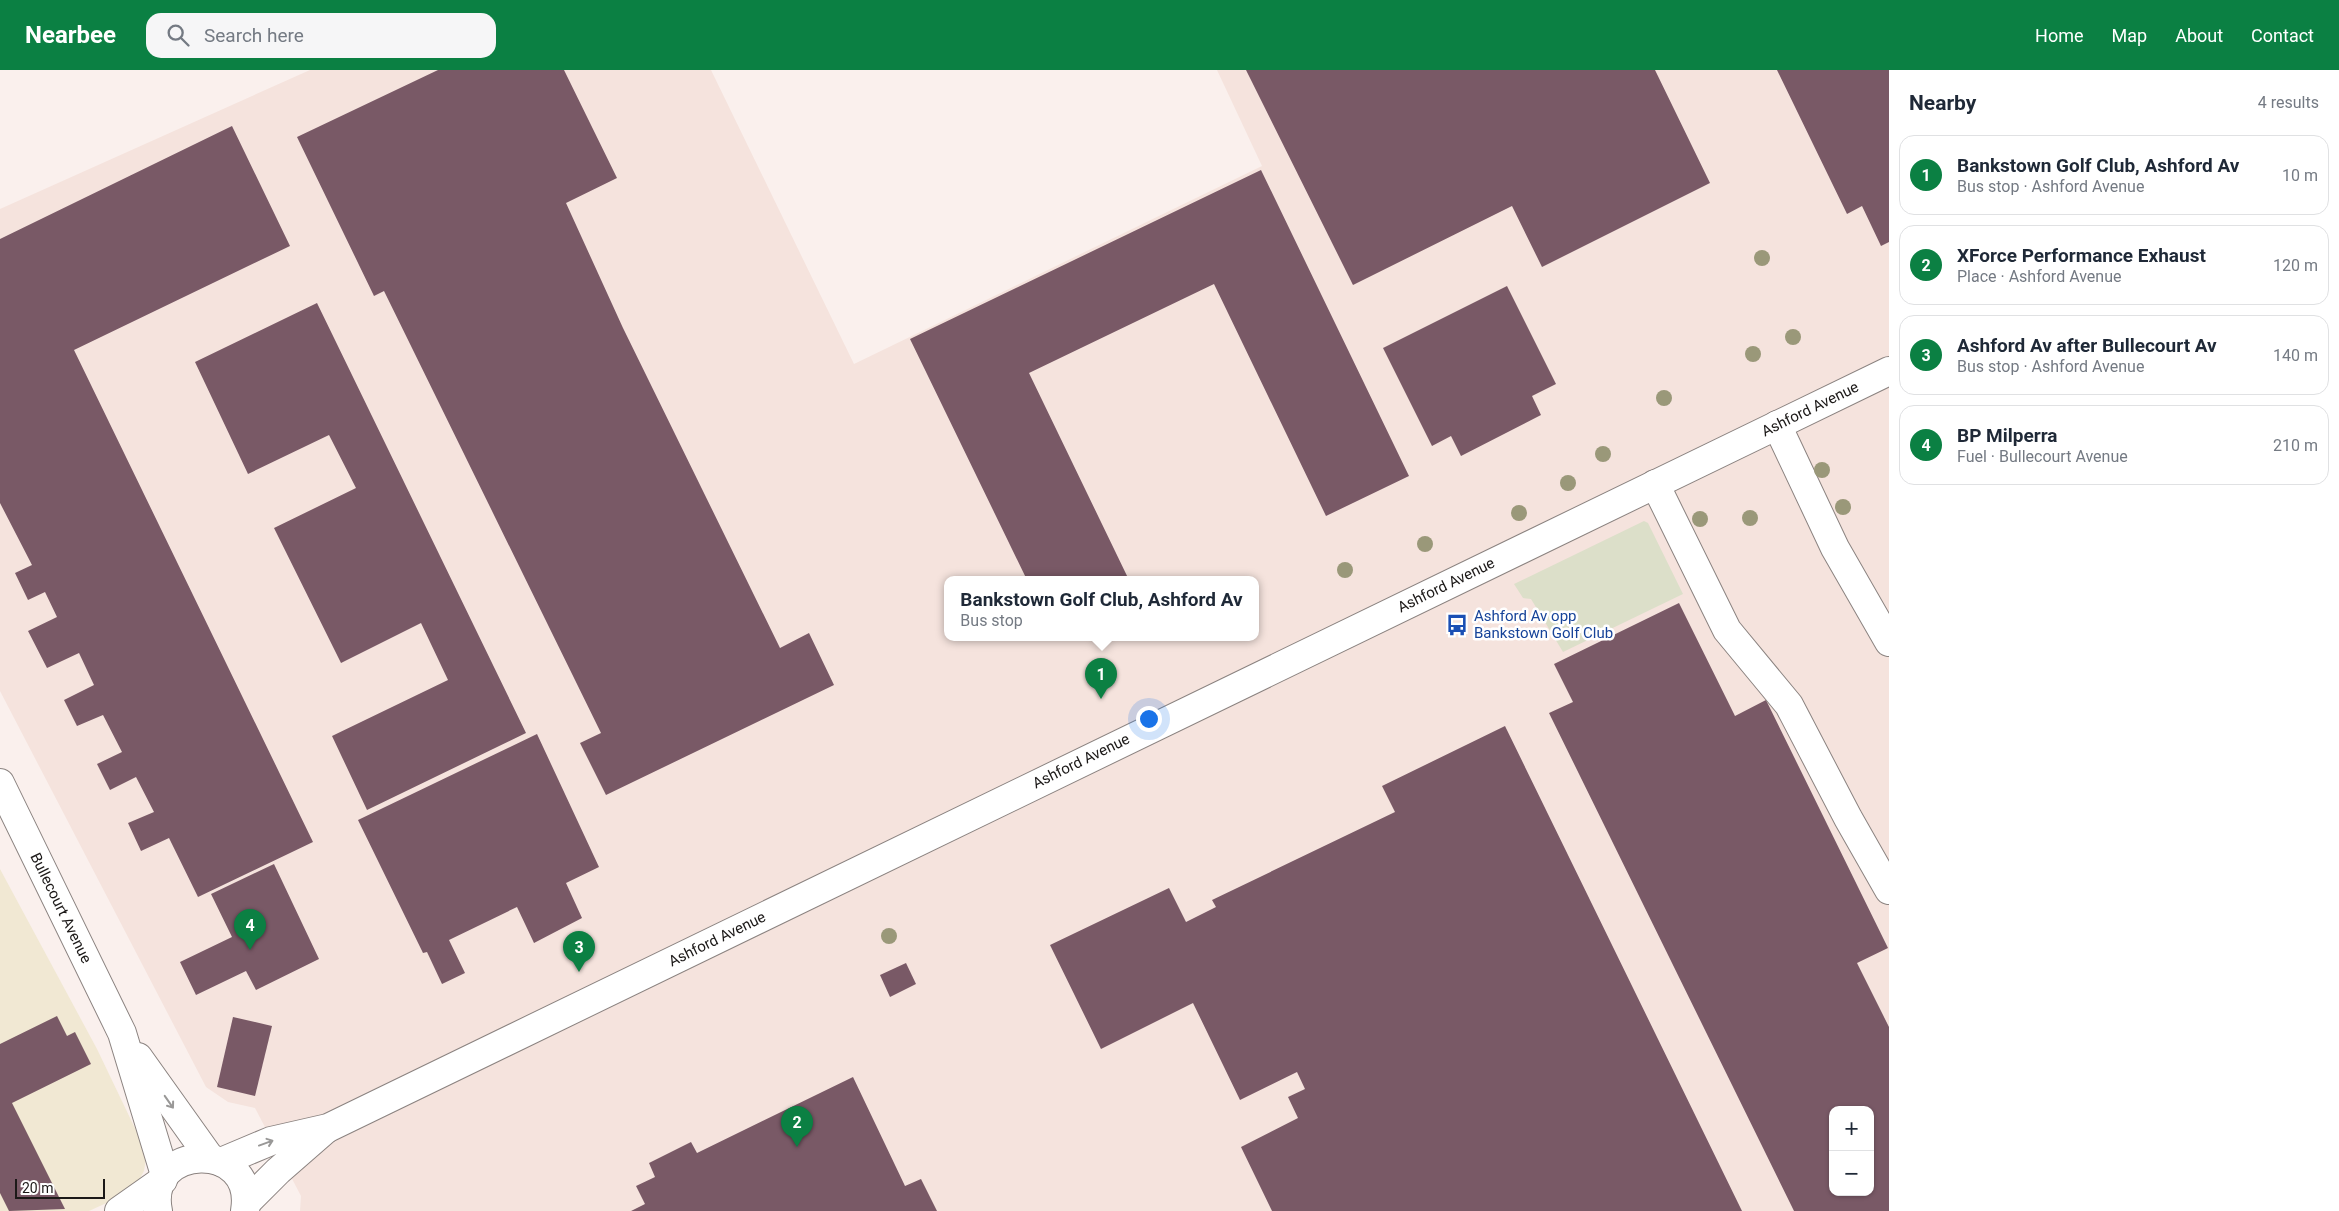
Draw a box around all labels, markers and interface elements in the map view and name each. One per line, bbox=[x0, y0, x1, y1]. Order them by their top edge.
search box bbox=[146, 13, 496, 58]
text: Nearbee bbox=[25, 21, 116, 49]
icon: search bbox=[164, 21, 192, 49]
text: Search here bbox=[204, 24, 304, 47]
text: Home bbox=[2035, 25, 2084, 46]
text: Map bbox=[2112, 25, 2147, 46]
text: About bbox=[2175, 25, 2223, 46]
text: Contact bbox=[2251, 25, 2314, 46]
text: Nearby bbox=[1909, 91, 1976, 115]
text: 4 results bbox=[2258, 93, 2319, 112]
text: Bankstown Golf Club, Ashford Av bbox=[1957, 154, 2239, 177]
text: 1 bbox=[1921, 166, 1931, 185]
text: 10 m bbox=[2282, 166, 2318, 185]
text: Bus stop · Ashford Avenue bbox=[1957, 177, 2144, 196]
text: XForce Performance Exhaust bbox=[1957, 244, 2206, 267]
text: 2 bbox=[1921, 256, 1931, 275]
text: 120 m bbox=[2273, 256, 2318, 275]
text: Place · Ashford Avenue bbox=[1957, 267, 2121, 286]
text: Ashford Av after Bullecourt Av bbox=[1957, 334, 2217, 357]
text: 3 bbox=[1921, 346, 1931, 365]
text: 140 m bbox=[2273, 346, 2318, 365]
text: Bus stop · Ashford Avenue bbox=[1957, 357, 2144, 376]
street label: Ashford Avenue bbox=[1759, 378, 1862, 440]
text: BP Milperra bbox=[1957, 424, 2058, 447]
text: 4 bbox=[1921, 436, 1931, 455]
text: 210 m bbox=[2273, 436, 2318, 455]
text: Fuel · Bullecourt Avenue bbox=[1957, 447, 2128, 466]
street label: Ashford Avenue bbox=[1395, 554, 1498, 616]
popup bbox=[944, 576, 1259, 641]
text: Bankstown Golf Club, Ashford Av bbox=[960, 588, 1243, 611]
place label: Ashford Av opp Bankstown Golf Club bbox=[1474, 607, 1613, 642]
text: Bus stop bbox=[960, 611, 1023, 630]
bus stop icon: Ashford Av opp Bankstown Golf Club bbox=[1444, 612, 1470, 638]
pin: 1 bbox=[1085, 658, 1117, 699]
your location bbox=[1136, 706, 1162, 732]
street label: Ashford Avenue bbox=[1030, 730, 1133, 792]
street label: Bullecourt Avenue bbox=[26, 850, 96, 966]
street label: Ashford Avenue bbox=[666, 908, 769, 970]
pin: 4 bbox=[234, 909, 266, 950]
pin: 3 bbox=[563, 931, 595, 972]
one-way arrow bbox=[164, 1095, 175, 1108]
pin: 2 bbox=[781, 1106, 813, 1147]
map controls bbox=[1829, 1106, 1874, 1196]
button: + bbox=[1829, 1106, 1874, 1151]
one-way arrow bbox=[258, 1138, 273, 1147]
button: − bbox=[1829, 1151, 1874, 1196]
scale bar bbox=[15, 1176, 105, 1199]
text: 20 m bbox=[22, 1180, 54, 1196]

